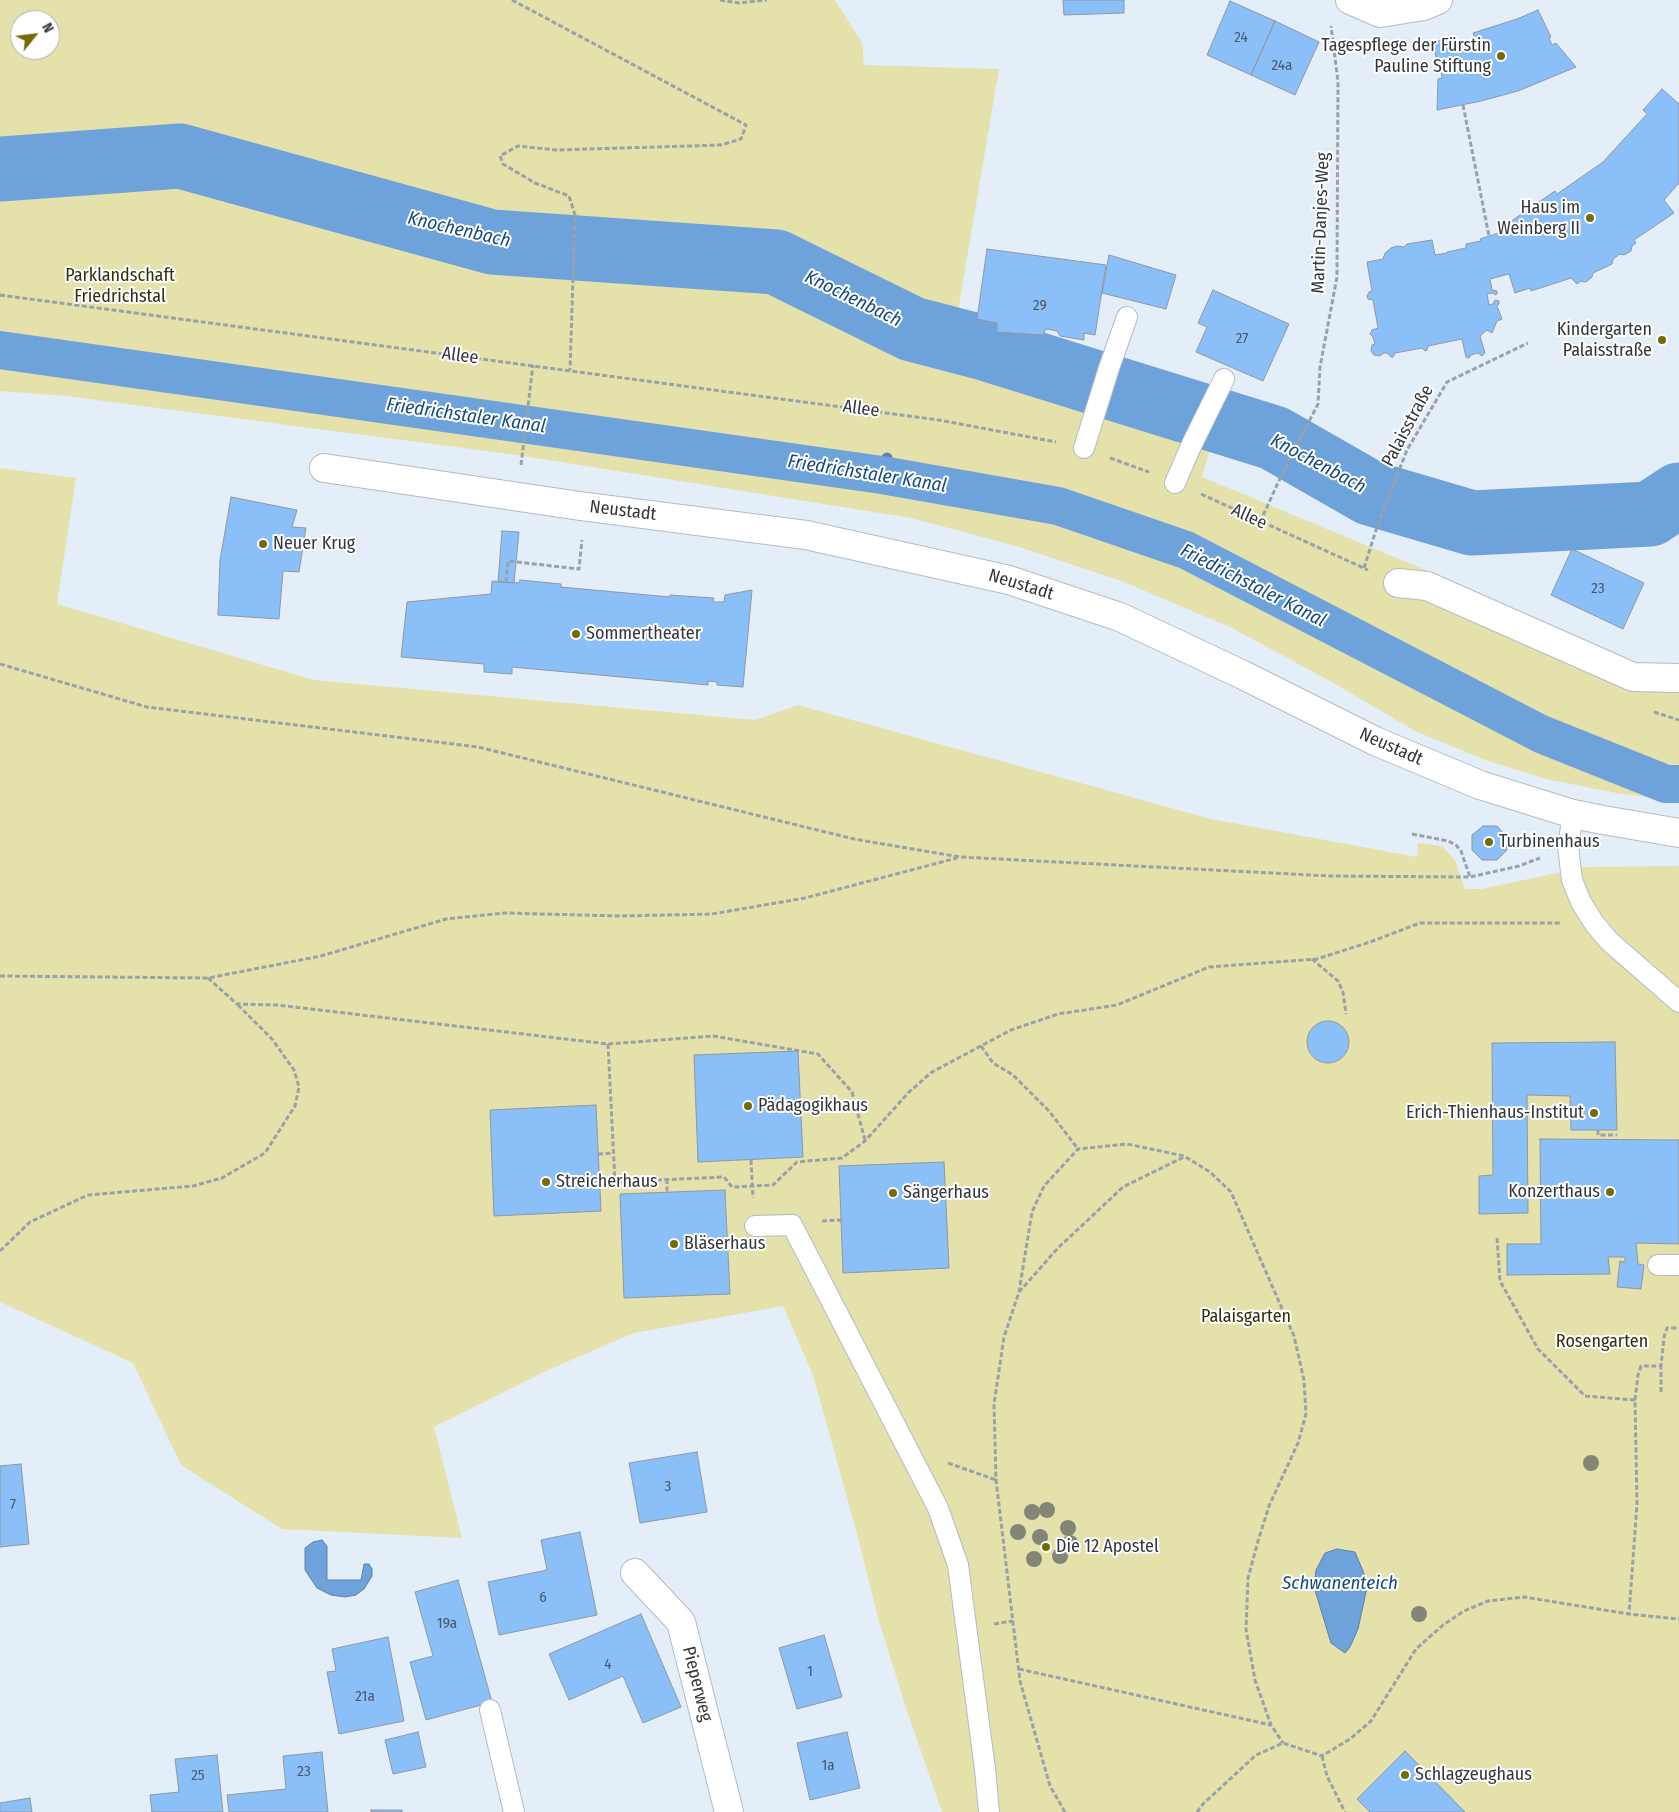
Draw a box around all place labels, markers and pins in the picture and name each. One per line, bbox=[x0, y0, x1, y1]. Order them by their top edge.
place label: Tagespflege der Fürstin Pauline Stiftung bbox=[1321, 35, 1491, 78]
marker: Tagespflege der Fürstin Pauline Stiftung bbox=[1495, 50, 1507, 62]
place label: Haus im Weinberg II bbox=[1497, 197, 1580, 240]
marker: Haus im Weinberg II bbox=[1584, 212, 1596, 224]
place label: Kindergarten Palaisstraße bbox=[1557, 319, 1652, 362]
marker: Kindergarten Palaisstraße bbox=[1656, 334, 1668, 346]
place label: Neuer Krug bbox=[273, 533, 355, 555]
marker: Neuer Krug bbox=[257, 538, 269, 550]
place label: Sommertheater bbox=[586, 623, 701, 645]
marker: Sommertheater bbox=[570, 628, 582, 640]
place label: Turbinenhaus bbox=[1499, 831, 1600, 853]
marker: Turbinenhaus bbox=[1483, 836, 1495, 848]
place label: Pädagogikhaus bbox=[758, 1095, 868, 1117]
marker: Pädagogikhaus bbox=[742, 1100, 754, 1112]
place label: Erich-Thienhaus-Institut bbox=[1406, 1102, 1584, 1124]
marker: Erich-Thienhaus-Institut bbox=[1588, 1107, 1600, 1119]
place label: Streicherhaus bbox=[556, 1171, 658, 1193]
marker: Streicherhaus bbox=[540, 1176, 552, 1188]
place label: Konzerthaus bbox=[1508, 1181, 1600, 1203]
place label: Sängerhaus bbox=[903, 1182, 989, 1204]
marker: Konzerthaus bbox=[1604, 1186, 1616, 1198]
marker: Sängerhaus bbox=[887, 1187, 899, 1199]
place label: Bläserhaus bbox=[684, 1233, 765, 1255]
marker: Bläserhaus bbox=[668, 1238, 680, 1250]
place label: Die 12 Apostel bbox=[1056, 1536, 1159, 1558]
marker: Die 12 Apostel bbox=[1040, 1541, 1052, 1553]
place label: Schlagzeughaus bbox=[1415, 1764, 1532, 1786]
marker: Schlagzeughaus bbox=[1399, 1769, 1411, 1781]

